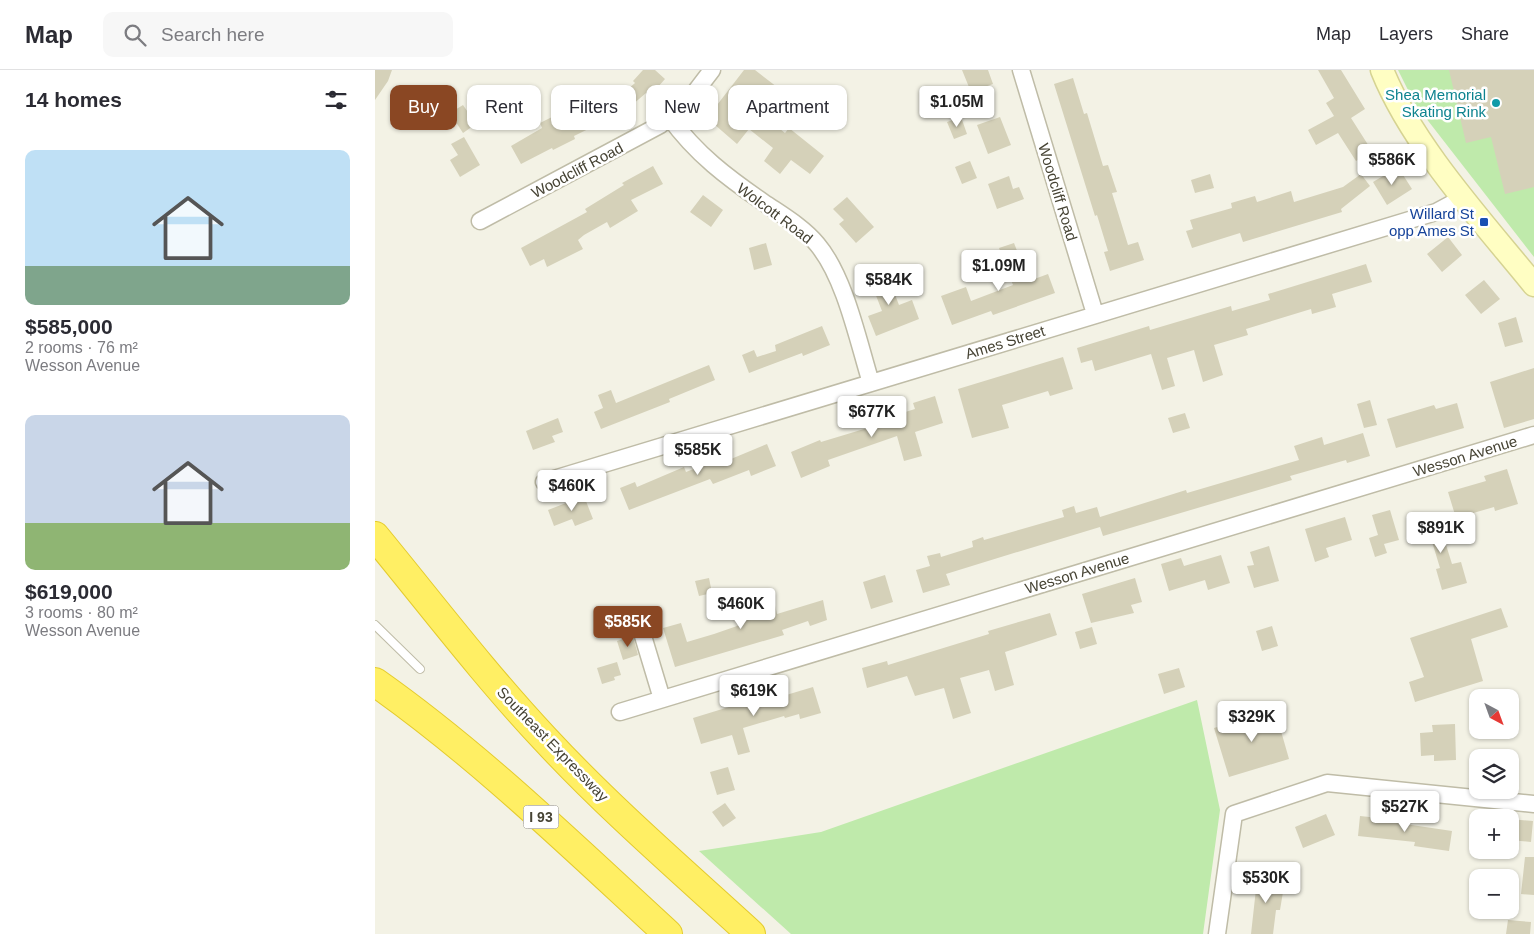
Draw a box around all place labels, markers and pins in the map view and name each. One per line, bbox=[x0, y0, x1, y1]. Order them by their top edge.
pin: $1.05M bbox=[916, 85, 998, 128]
place label: Shea Memorial Skating Rink bbox=[1385, 86, 1486, 120]
marker: Shea Memorial Skating Rink bbox=[1490, 97, 1502, 109]
pin: $586K bbox=[1357, 144, 1427, 186]
place label: Willard St opp Ames St bbox=[1389, 205, 1475, 239]
marker: Willard St opp Ames St bbox=[1478, 216, 1490, 228]
pin: $1.09M bbox=[958, 250, 1040, 292]
pin: $584K bbox=[854, 264, 924, 306]
pin: $677K bbox=[837, 396, 907, 438]
pin: $585K bbox=[663, 434, 733, 476]
pin: $460K bbox=[537, 470, 607, 512]
pin: $891K bbox=[1406, 512, 1476, 554]
pin: $460K bbox=[706, 588, 776, 630]
pin: $585K bbox=[593, 606, 663, 648]
pin: $619K bbox=[719, 674, 789, 717]
pin: $329K bbox=[1217, 700, 1287, 743]
pin: $527K bbox=[1370, 790, 1440, 833]
pin: $530K bbox=[1231, 862, 1301, 904]

